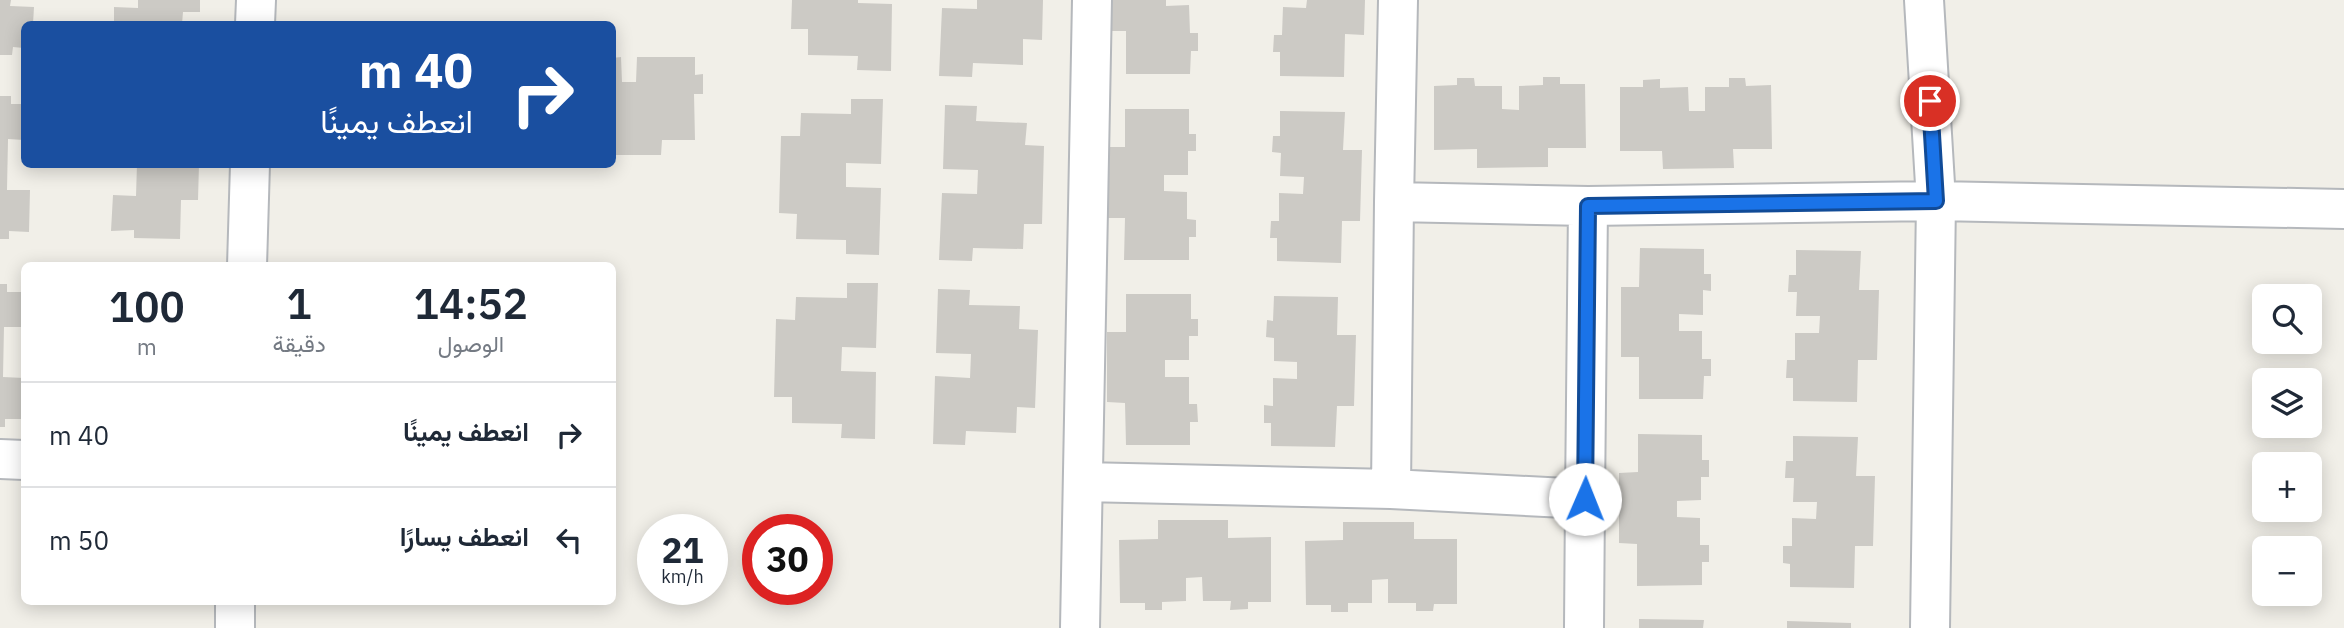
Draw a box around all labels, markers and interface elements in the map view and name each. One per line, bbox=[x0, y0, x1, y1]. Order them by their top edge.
text: 40 m bbox=[359, 38, 473, 101]
icon: right bbox=[497, 49, 588, 140]
pin bbox=[1900, 71, 1960, 131]
icon: arrive bbox=[1911, 82, 1949, 120]
text: انعطف يمينًا bbox=[320, 100, 473, 142]
text: 1 bbox=[287, 276, 312, 331]
text: 14:52 bbox=[414, 276, 528, 331]
text: 100 bbox=[109, 279, 185, 334]
map controls bbox=[2252, 284, 2322, 606]
button: search bbox=[2252, 284, 2322, 354]
text: دقيقة bbox=[273, 328, 326, 358]
text: الوصول bbox=[438, 328, 504, 358]
text: m bbox=[137, 331, 157, 361]
button: layers bbox=[2252, 368, 2322, 438]
text: انعطف يمينًا bbox=[403, 414, 529, 448]
icon: right bbox=[550, 416, 588, 454]
text: 40 m bbox=[49, 418, 109, 452]
button: + bbox=[2252, 452, 2322, 522]
position arrow bbox=[1548, 462, 1622, 536]
speed limit sign: 30 bbox=[742, 514, 833, 605]
text: انعطف يسارًا bbox=[400, 519, 529, 553]
icon: left bbox=[550, 521, 588, 559]
text: 50 m bbox=[49, 523, 109, 557]
text: 21 bbox=[661, 527, 704, 573]
button: − bbox=[2252, 536, 2322, 606]
text: km/h bbox=[661, 565, 704, 588]

